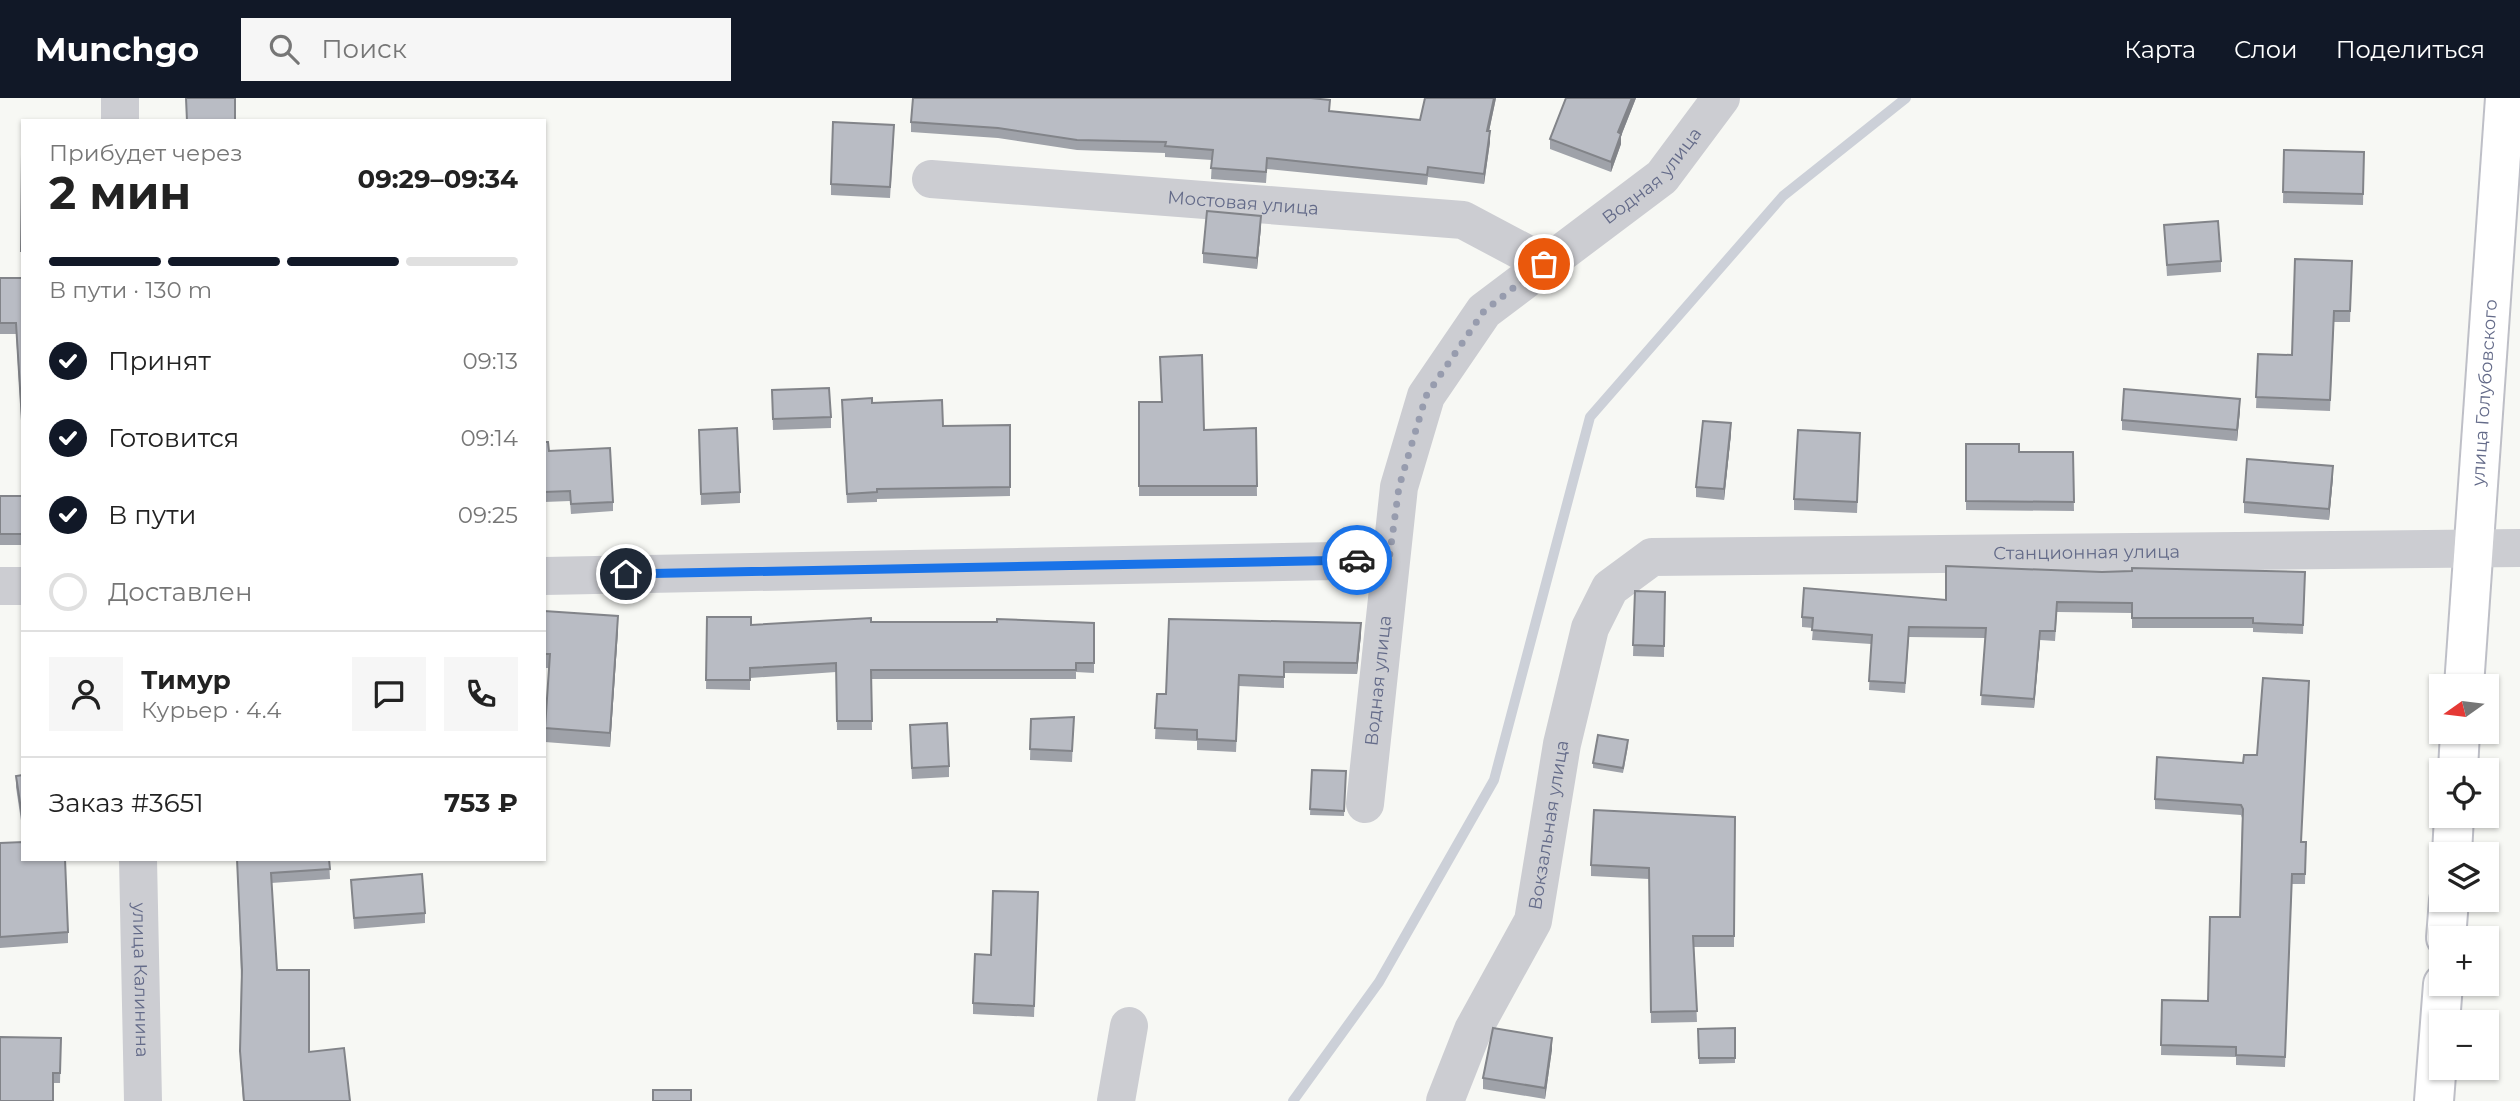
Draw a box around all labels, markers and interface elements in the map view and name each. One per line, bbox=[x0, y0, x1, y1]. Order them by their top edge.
search box bbox=[241, 18, 731, 81]
text: Munchgo bbox=[35, 29, 199, 69]
icon: search bbox=[265, 30, 303, 68]
text: Поиск bbox=[321, 33, 407, 65]
text: Карта bbox=[2124, 35, 2196, 64]
text: Слои bbox=[2234, 35, 2298, 64]
text: Поделиться bbox=[2336, 35, 2485, 64]
street label: Водная улица bbox=[1598, 123, 1706, 229]
text: Прибудет через bbox=[49, 139, 243, 167]
text: 09:29–09:34 bbox=[358, 163, 518, 195]
text: 2 мин bbox=[49, 164, 191, 221]
street label: Мостовая улица bbox=[1167, 186, 1320, 220]
pin bbox=[1514, 234, 1574, 294]
icon: bag bbox=[1525, 245, 1563, 283]
text: В пути · 130 m bbox=[49, 276, 212, 304]
street label: улица Голубовского bbox=[2467, 298, 2502, 488]
icon: check bbox=[49, 342, 87, 380]
text: Принят bbox=[108, 345, 211, 377]
text: 09:13 bbox=[463, 347, 518, 375]
icon: check bbox=[49, 419, 87, 457]
text: Готовится bbox=[108, 422, 239, 454]
text: 09:14 bbox=[460, 424, 518, 452]
icon: check bbox=[49, 496, 87, 534]
text: В пути bbox=[108, 499, 197, 531]
text: 09:25 bbox=[458, 501, 518, 529]
courier bbox=[1322, 525, 1392, 595]
icon: car bbox=[1338, 541, 1376, 579]
street label: Станционная улица bbox=[1993, 541, 2180, 564]
pin bbox=[596, 544, 656, 604]
icon: home bbox=[607, 555, 645, 593]
text: Доставлен bbox=[108, 576, 253, 608]
street label: Водная улица bbox=[1360, 614, 1396, 747]
button: person bbox=[49, 657, 123, 731]
button: chat bbox=[352, 657, 426, 731]
button: phone bbox=[444, 657, 518, 731]
text: Тимур bbox=[141, 664, 231, 696]
north arrow bbox=[2429, 674, 2499, 744]
map controls bbox=[2429, 674, 2499, 1080]
text: Курьер · 4.4 bbox=[141, 696, 281, 724]
street label: Вокзальная улица bbox=[1524, 739, 1573, 911]
button: locate bbox=[2429, 758, 2499, 828]
text: Заказ #3651 bbox=[49, 787, 204, 819]
text: 753 ₽ bbox=[444, 787, 518, 819]
button: layers bbox=[2429, 842, 2499, 912]
street label: улица Калинина bbox=[128, 901, 153, 1058]
button: + bbox=[2429, 926, 2499, 996]
button: − bbox=[2429, 1010, 2499, 1080]

